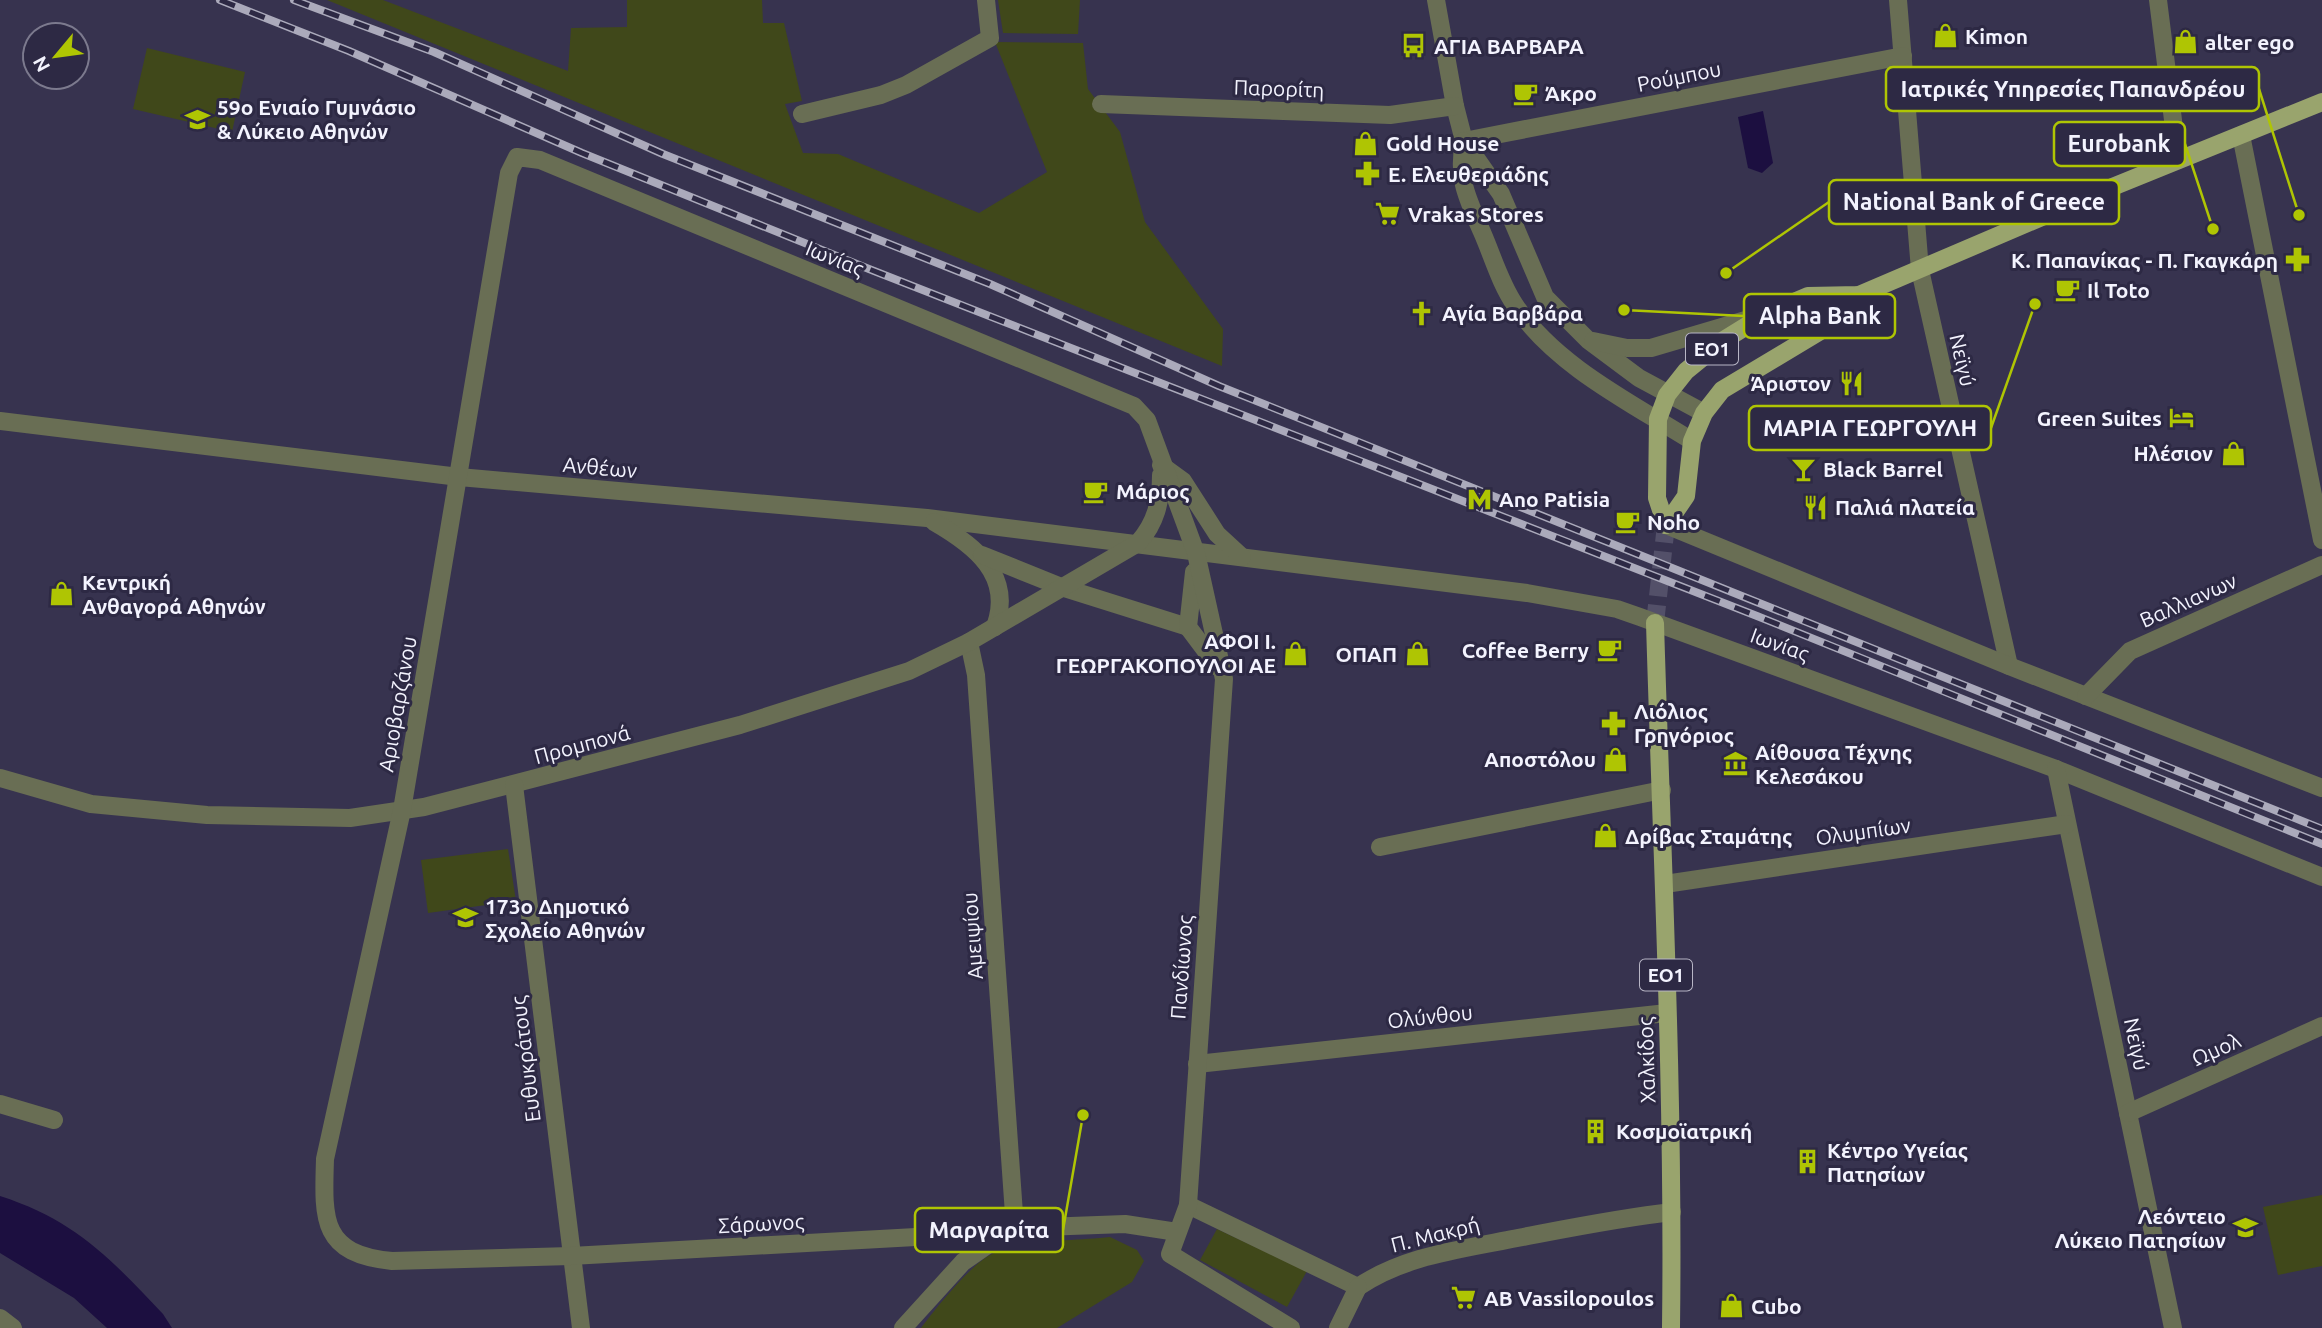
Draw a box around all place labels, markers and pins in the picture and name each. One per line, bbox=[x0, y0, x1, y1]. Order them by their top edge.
shop icon: Kimon bbox=[1931, 22, 1959, 50]
place label: Kimon bbox=[1965, 24, 2028, 48]
shop icon: alter ego bbox=[2171, 28, 2199, 56]
place label: alter ego bbox=[2205, 30, 2294, 54]
bus stop icon: ΑΓΙΑ ΒΑΡΒΑΡΑ bbox=[1400, 32, 1428, 60]
place label: ΑΓΙΑ ΒΑΡΒΑΡΑ bbox=[1434, 34, 1584, 58]
callout: Ιατρικές Υπηρεσίες Παπανδρέου bbox=[1886, 67, 2259, 111]
cafe icon: Άκρο bbox=[1511, 79, 1539, 107]
place label: Άκρο bbox=[1545, 81, 1597, 105]
place label: 59ο Ενιαίο Γυμνάσιο & Λύκειο Αθηνών bbox=[217, 95, 416, 143]
school or university icon: 59ο Ενιαίο Γυμνάσιο & Λύκειο Αθηνών bbox=[183, 105, 211, 133]
callout: Eurobank bbox=[2054, 122, 2185, 166]
shop icon: Gold House bbox=[1352, 129, 1380, 157]
place label: Gold House bbox=[1386, 131, 1499, 155]
pharmacy icon: Ε. Ελευθεριάδης bbox=[1354, 160, 1382, 188]
place label: Ε. Ελευθεριάδης bbox=[1388, 162, 1549, 186]
callout: National Bank of Greece bbox=[1829, 180, 2119, 224]
supermarket icon: Vrakas Stores bbox=[1374, 200, 1402, 228]
place label: Vrakas Stores bbox=[1408, 202, 1544, 226]
pharmacy icon: Κ. Παπανίκας - Π. Γκαγκάρη bbox=[2284, 246, 2312, 274]
place label: Κ. Παπανίκας - Π. Γκαγκάρη bbox=[2011, 248, 2278, 272]
cafe icon: Il Toto bbox=[2053, 276, 2081, 304]
place label: Il Toto bbox=[2087, 278, 2150, 302]
callout: Alpha Bank bbox=[1744, 294, 1895, 338]
church icon: Αγία Βαρβάρα bbox=[1408, 299, 1436, 327]
place label: Αγία Βαρβάρα bbox=[1442, 301, 1583, 325]
restaurant icon: Άριστον bbox=[1837, 369, 1865, 397]
place label: Άριστον bbox=[1751, 371, 1831, 395]
hotel icon: Green Suites bbox=[2168, 404, 2196, 432]
callout: ΜΑΡΙΑ ΓΕΩΡΓΟΥΛΗ bbox=[1749, 406, 1991, 450]
place label: Green Suites bbox=[2037, 406, 2162, 430]
shop icon: Ηλέσιον bbox=[2219, 439, 2247, 467]
place label: Ηλέσιον bbox=[2134, 441, 2213, 465]
bar icon: Black Barrel bbox=[1789, 455, 1817, 483]
place label: Black Barrel bbox=[1823, 457, 1943, 481]
cafe icon: Μάριος bbox=[1082, 477, 1110, 505]
place label: Μάριος bbox=[1116, 479, 1189, 503]
metro station icon: Ano Patisia bbox=[1465, 485, 1493, 513]
place label: Ano Patisia bbox=[1499, 487, 1610, 511]
restaurant icon: Παλιά πλατεία bbox=[1801, 493, 1829, 521]
place label: Παλιά πλατεία bbox=[1835, 495, 1975, 519]
cafe icon: Noho bbox=[1613, 508, 1641, 536]
place label: Noho bbox=[1647, 510, 1700, 534]
place label: Κεντρική Ανθαγορά Αθηνών bbox=[82, 570, 266, 618]
shop icon: Κεντρική Ανθαγορά Αθηνών bbox=[48, 580, 76, 608]
place label: ΑΦΟΙ Ι. ΓΕΩΡΓΑΚΟΠΟΥΛΟΙ ΑΕ bbox=[1056, 629, 1276, 677]
cafe icon: Coffee Berry bbox=[1595, 636, 1623, 664]
place label: Coffee Berry bbox=[1462, 638, 1589, 662]
shop icon: ΑΦΟΙ Ι. ΓΕΩΡΓΑΚΟΠΟΥΛΟΙ ΑΕ bbox=[1282, 639, 1310, 667]
shop icon: ΟΠΑΠ bbox=[1403, 640, 1431, 668]
place label: ΟΠΑΠ bbox=[1335, 642, 1397, 666]
place label: Λιόλιος Γρηγόριος bbox=[1634, 699, 1734, 747]
pharmacy icon: Λιόλιος Γρηγόριος bbox=[1600, 709, 1628, 737]
place label: Αίθουσα Τέχνης Κελεσάκου bbox=[1755, 740, 1912, 788]
shop icon: Αποστόλου bbox=[1602, 745, 1630, 773]
place label: Αποστόλου bbox=[1484, 747, 1596, 771]
museum icon: Αίθουσα Τέχνης Κελεσάκου bbox=[1721, 750, 1749, 778]
shop icon: Δρίβας Σταμάτης bbox=[1591, 822, 1619, 850]
place label: Δρίβας Σταμάτης bbox=[1625, 824, 1792, 848]
place label: 173ο Δημοτικό Σχολείο Αθηνών bbox=[485, 894, 645, 942]
school or university icon: 173ο Δημοτικό Σχολείο Αθηνών bbox=[451, 904, 479, 932]
building icon: Κοσμοϊατρική bbox=[1582, 1117, 1610, 1145]
place label: Κοσμοϊατρική bbox=[1616, 1119, 1752, 1143]
place label: Κέντρο Υγείας Πατησίων bbox=[1827, 1138, 1968, 1186]
building icon: Κέντρο Υγείας Πατησίων bbox=[1793, 1148, 1821, 1176]
place label: Λεόντειο Λύκειο Πατησίων bbox=[2055, 1204, 2226, 1252]
callout: Μαργαρίτα bbox=[915, 1208, 1063, 1252]
school or university icon: Λεόντειο Λύκειο Πατησίων bbox=[2232, 1214, 2260, 1242]
supermarket icon: AB Vassilopoulos bbox=[1450, 1284, 1478, 1312]
place label: AB Vassilopoulos bbox=[1484, 1286, 1654, 1310]
shop icon: Cubo bbox=[1717, 1292, 1745, 1320]
place label: Cubo bbox=[1751, 1294, 1802, 1318]

